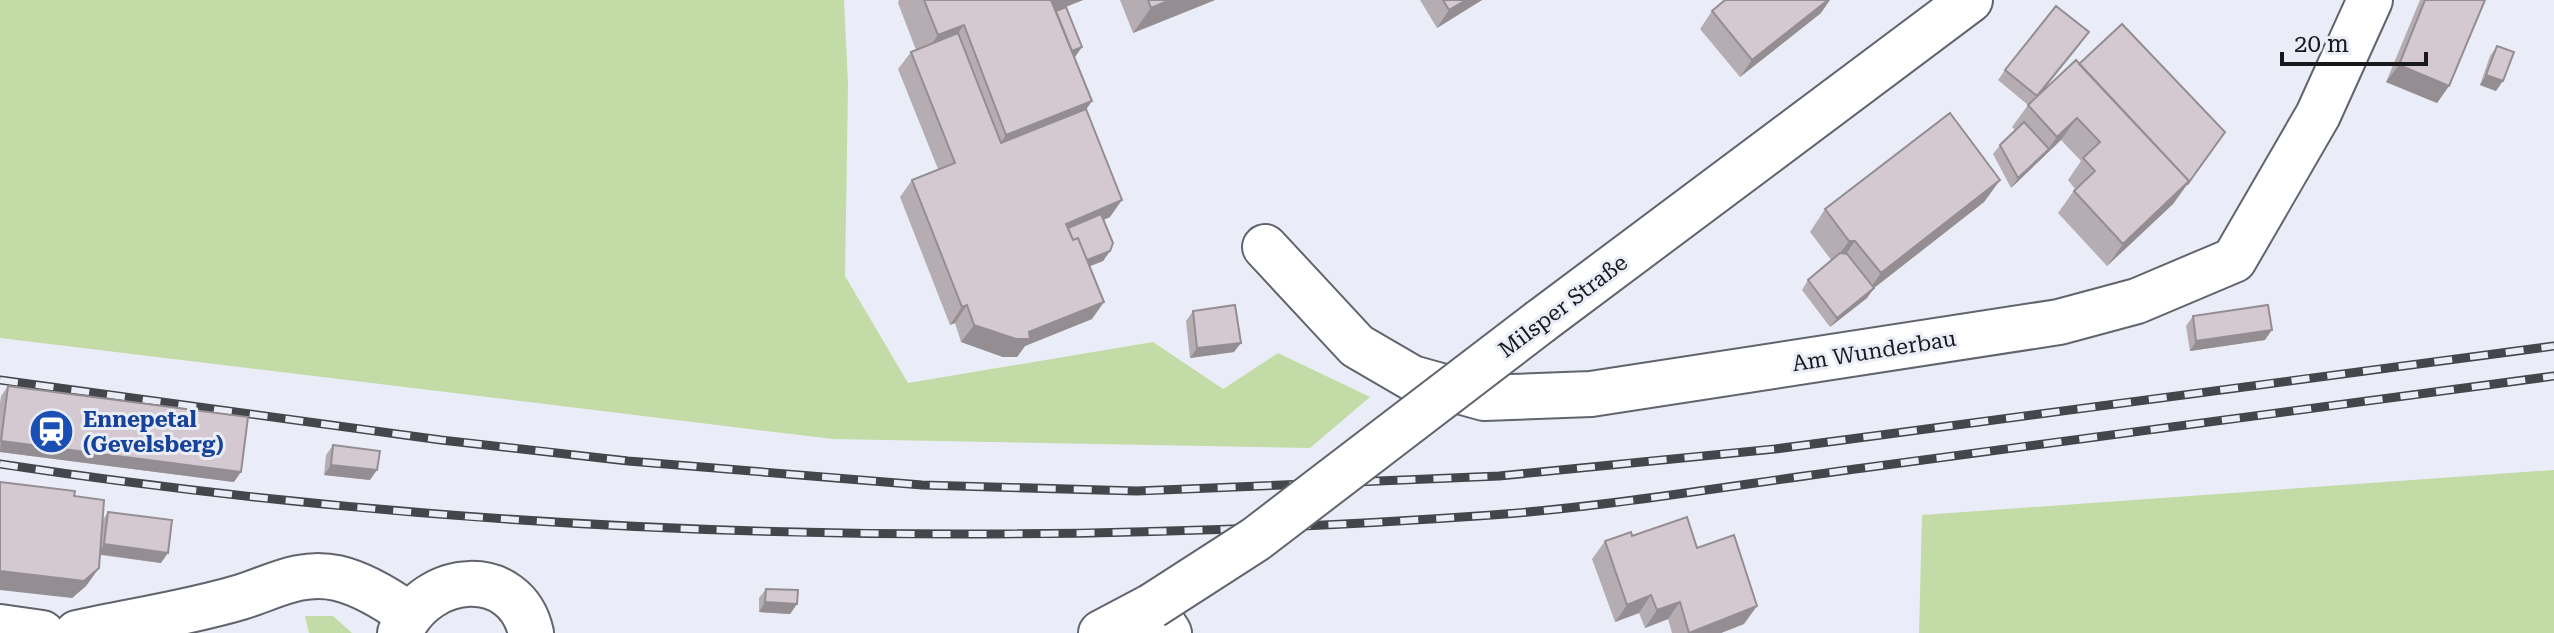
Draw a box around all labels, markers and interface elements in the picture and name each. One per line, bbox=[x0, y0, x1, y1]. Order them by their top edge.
scale bar bbox=[2282, 16, 2426, 66]
text: 20 m bbox=[2294, 30, 2349, 58]
street label: Milsper Straße bbox=[1494, 250, 1632, 362]
street label: Am Wunderbau bbox=[1790, 326, 1958, 376]
place label: Ennepetal (Gevelsberg) bbox=[83, 407, 224, 457]
station icon: Ennepetal (Gevelsberg) bbox=[28, 408, 76, 456]

